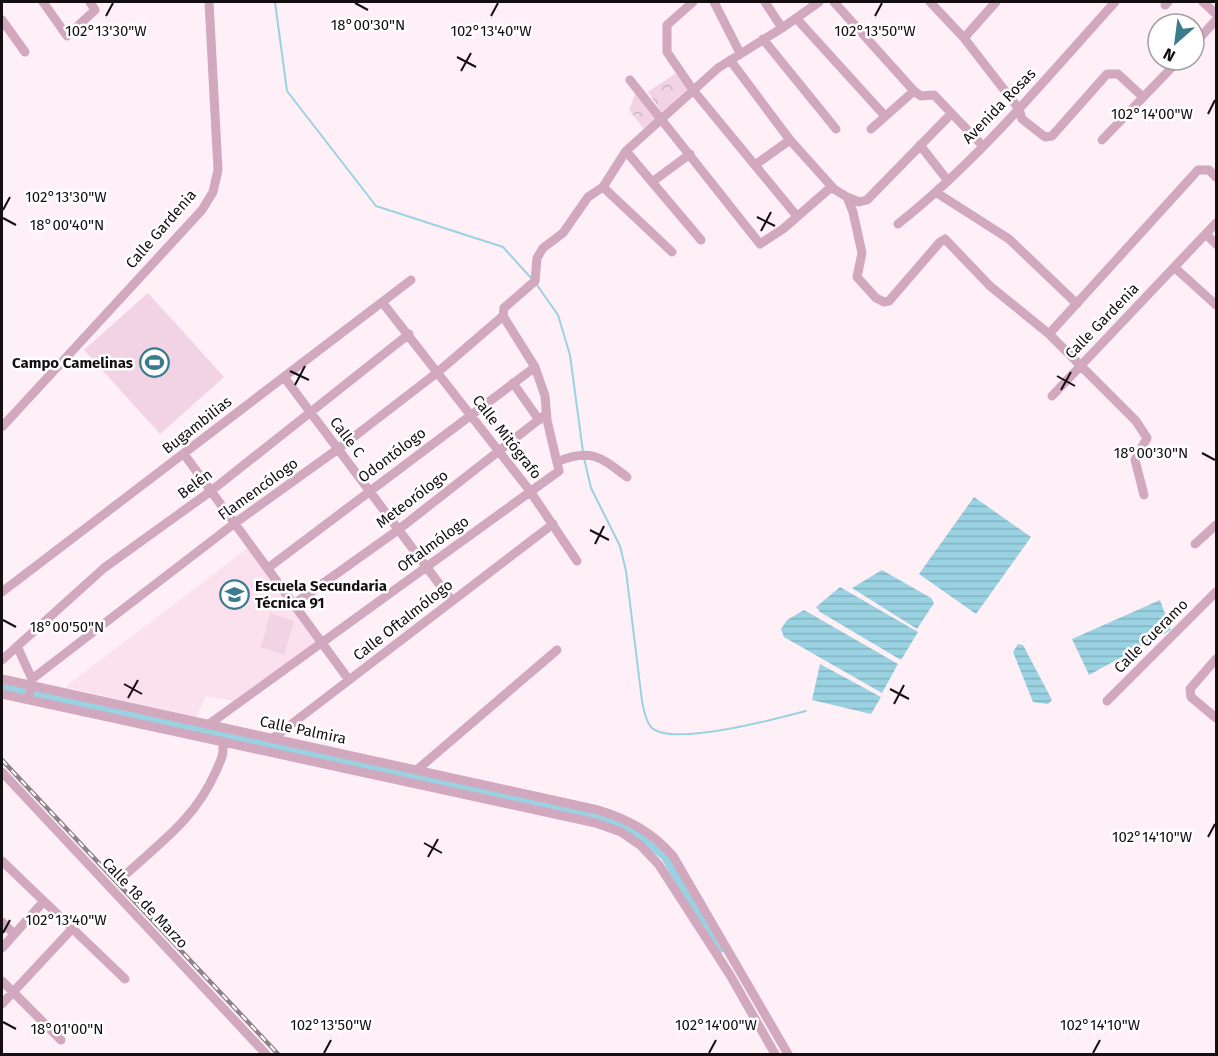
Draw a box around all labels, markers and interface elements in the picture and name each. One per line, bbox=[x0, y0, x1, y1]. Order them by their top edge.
north arrow bbox=[1146, 12, 1206, 72]
text: 18°00'30"N bbox=[331, 16, 405, 34]
text: 102°13'30"W bbox=[65, 22, 147, 40]
text: 102°13'40"W bbox=[450, 22, 532, 40]
text: 102°13'50"W bbox=[834, 22, 916, 40]
text: N bbox=[1160, 44, 1178, 66]
street label: Avenida Rosas bbox=[959, 65, 1039, 147]
text: 102°14'00"W bbox=[1111, 105, 1193, 123]
street label: Calle Gardenia bbox=[122, 186, 200, 272]
text: 102°13'30"W bbox=[25, 188, 107, 206]
text: 18°00'40"N bbox=[30, 216, 104, 234]
street label: Calle Gardenia bbox=[1061, 279, 1143, 363]
sports icon: Campo Camelinas bbox=[138, 347, 170, 379]
place label: Campo Camelinas bbox=[12, 354, 133, 372]
street label: Calle Mitógrafo bbox=[469, 391, 545, 483]
street label: Bugambilias bbox=[159, 392, 235, 458]
street label: Calle C bbox=[326, 413, 368, 461]
street label: Odontólogo bbox=[355, 424, 429, 486]
text: 18°00'30"N bbox=[1114, 444, 1188, 462]
street label: Flamencólogo bbox=[214, 454, 302, 524]
street label: Belén bbox=[174, 465, 216, 503]
street label: Meteorólogo bbox=[372, 466, 452, 532]
street label: Oftalmólogo bbox=[394, 512, 472, 576]
street label: Calle Oftalmólogo bbox=[350, 576, 456, 664]
place label: Escuela Secundaria Técnica 91 bbox=[255, 577, 387, 612]
school or university icon: Escuela Secundaria Técnica 91 bbox=[218, 579, 250, 611]
street label: Calle Cueramo bbox=[1110, 595, 1192, 677]
text: 18°00'50"N bbox=[30, 618, 104, 636]
street label: Calle Palmira bbox=[258, 712, 348, 748]
text: 102°14'10"W bbox=[1112, 828, 1193, 846]
street label: Calle 18 de Marzo bbox=[98, 854, 192, 952]
text: 102°13'40"W bbox=[25, 911, 107, 929]
text: 102°13'50"W bbox=[290, 1016, 372, 1034]
text: 102°14'00"W bbox=[675, 1016, 757, 1034]
text: 102°14'10"W bbox=[1060, 1016, 1141, 1034]
text: 18°01'00"N bbox=[30, 1020, 104, 1038]

